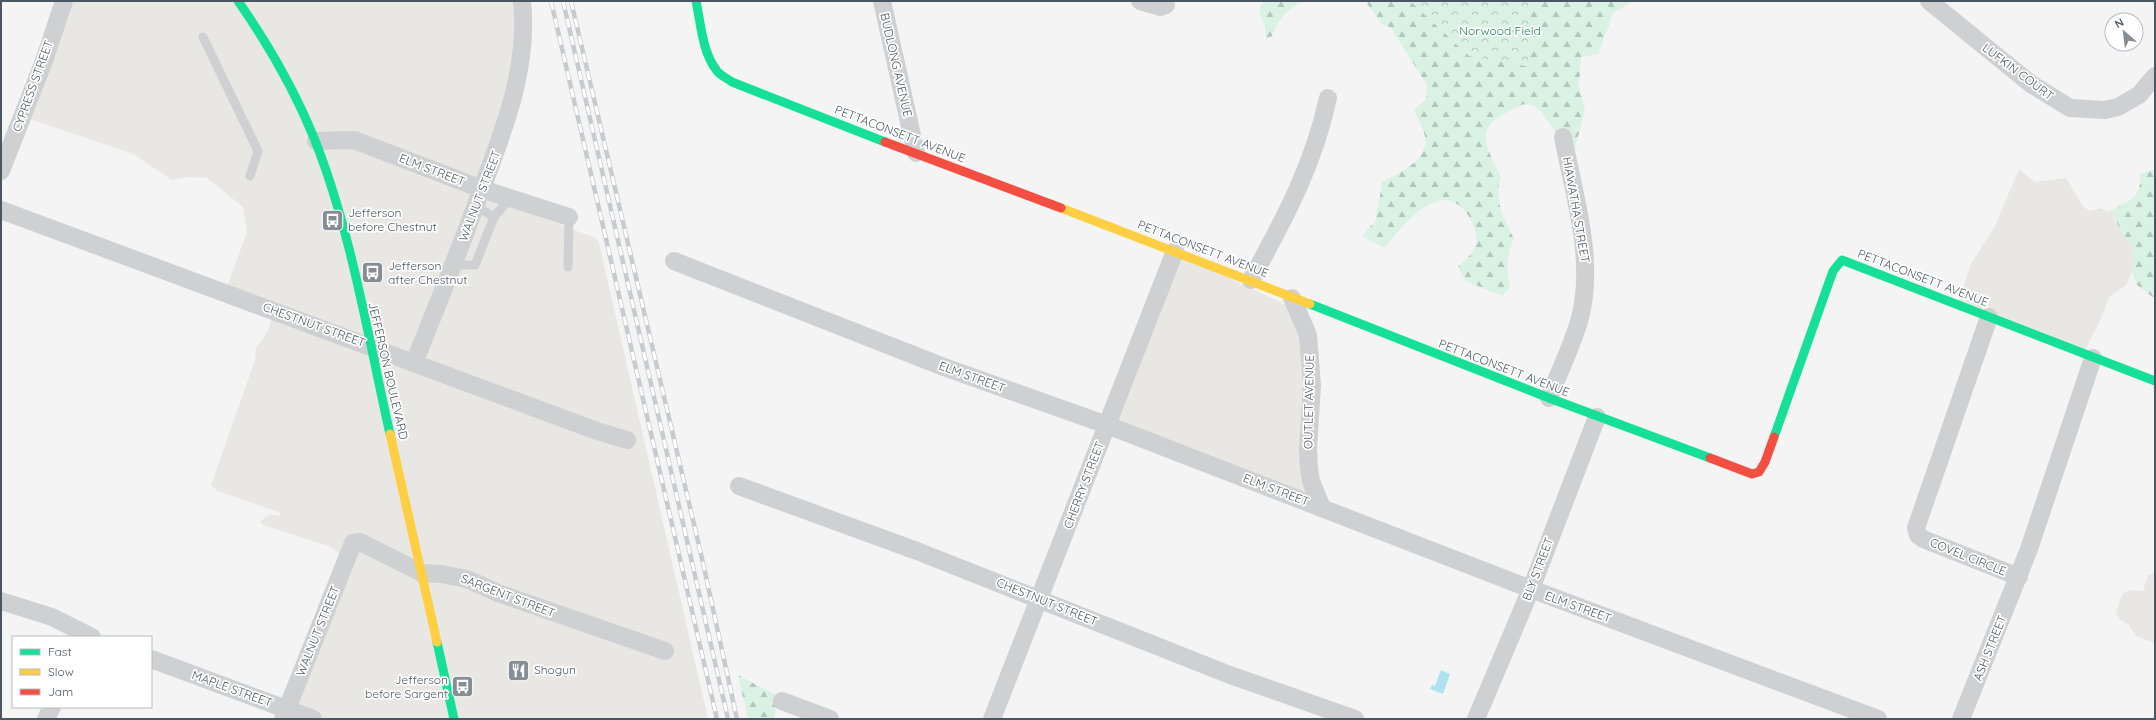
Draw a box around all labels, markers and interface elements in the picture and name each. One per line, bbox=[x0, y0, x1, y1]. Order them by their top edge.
street label: BUDLONG AVENUE bbox=[877, 11, 916, 119]
north arrow bbox=[2104, 12, 2144, 52]
text: N bbox=[2112, 15, 2126, 31]
park label: Norwood Field bbox=[1459, 23, 1541, 38]
street label: CYPRESS STREET bbox=[9, 38, 56, 134]
street label: LUFKIN COURT bbox=[1980, 40, 2057, 103]
street label: PETTACONSETT AVENUE bbox=[833, 102, 968, 165]
street label: WALNUT STREET bbox=[455, 148, 504, 243]
street label: ELM STREET bbox=[397, 150, 467, 189]
street label: HIAWATHA STREET bbox=[1560, 156, 1593, 264]
place label: Jefferson before Chestnut bbox=[348, 205, 437, 234]
bus stop icon: Jefferson before Chestnut bbox=[319, 207, 345, 233]
street label: PETTACONSETT AVENUE bbox=[1136, 217, 1271, 280]
street label: PETTACONSETT AVENUE bbox=[1856, 246, 1991, 309]
place label: Jefferson after Chestnut bbox=[388, 258, 467, 287]
bus stop icon: Jefferson after Chestnut bbox=[360, 260, 386, 286]
street label: CHESTNUT STREET bbox=[261, 299, 367, 350]
street label: JEFFERSON BOULEVARD bbox=[365, 301, 412, 442]
street label: PETTACONSETT AVENUE bbox=[1437, 336, 1572, 399]
street label: OUTLET AVENUE bbox=[1300, 355, 1317, 449]
street label: ELM STREET bbox=[937, 358, 1007, 395]
street label: CHERRY STREET bbox=[1060, 439, 1107, 530]
street label: ELM STREET bbox=[1241, 470, 1311, 509]
street label: COVEL CIRCLE bbox=[1928, 534, 2009, 579]
street label: BLY STREET bbox=[1519, 535, 1556, 602]
street label: SARGENT STREET bbox=[459, 571, 557, 620]
street label: CHESTNUT STREET bbox=[994, 574, 1100, 629]
street label: WALNUT STREET bbox=[293, 583, 343, 678]
street label: ELM STREET bbox=[1543, 588, 1613, 625]
street label: ASH STREET bbox=[1970, 613, 2009, 683]
legend bbox=[12, 636, 152, 708]
text: Fast bbox=[48, 644, 72, 659]
restaurant icon: Shogun bbox=[506, 657, 532, 683]
place label: Shogun bbox=[534, 662, 576, 677]
text: Slow bbox=[48, 664, 74, 679]
street label: MAPLE STREET bbox=[190, 667, 274, 710]
place label: Jefferson before Sargent bbox=[365, 672, 448, 701]
bus stop icon: Jefferson before Sargent bbox=[450, 674, 476, 700]
text: Jam bbox=[48, 684, 73, 699]

